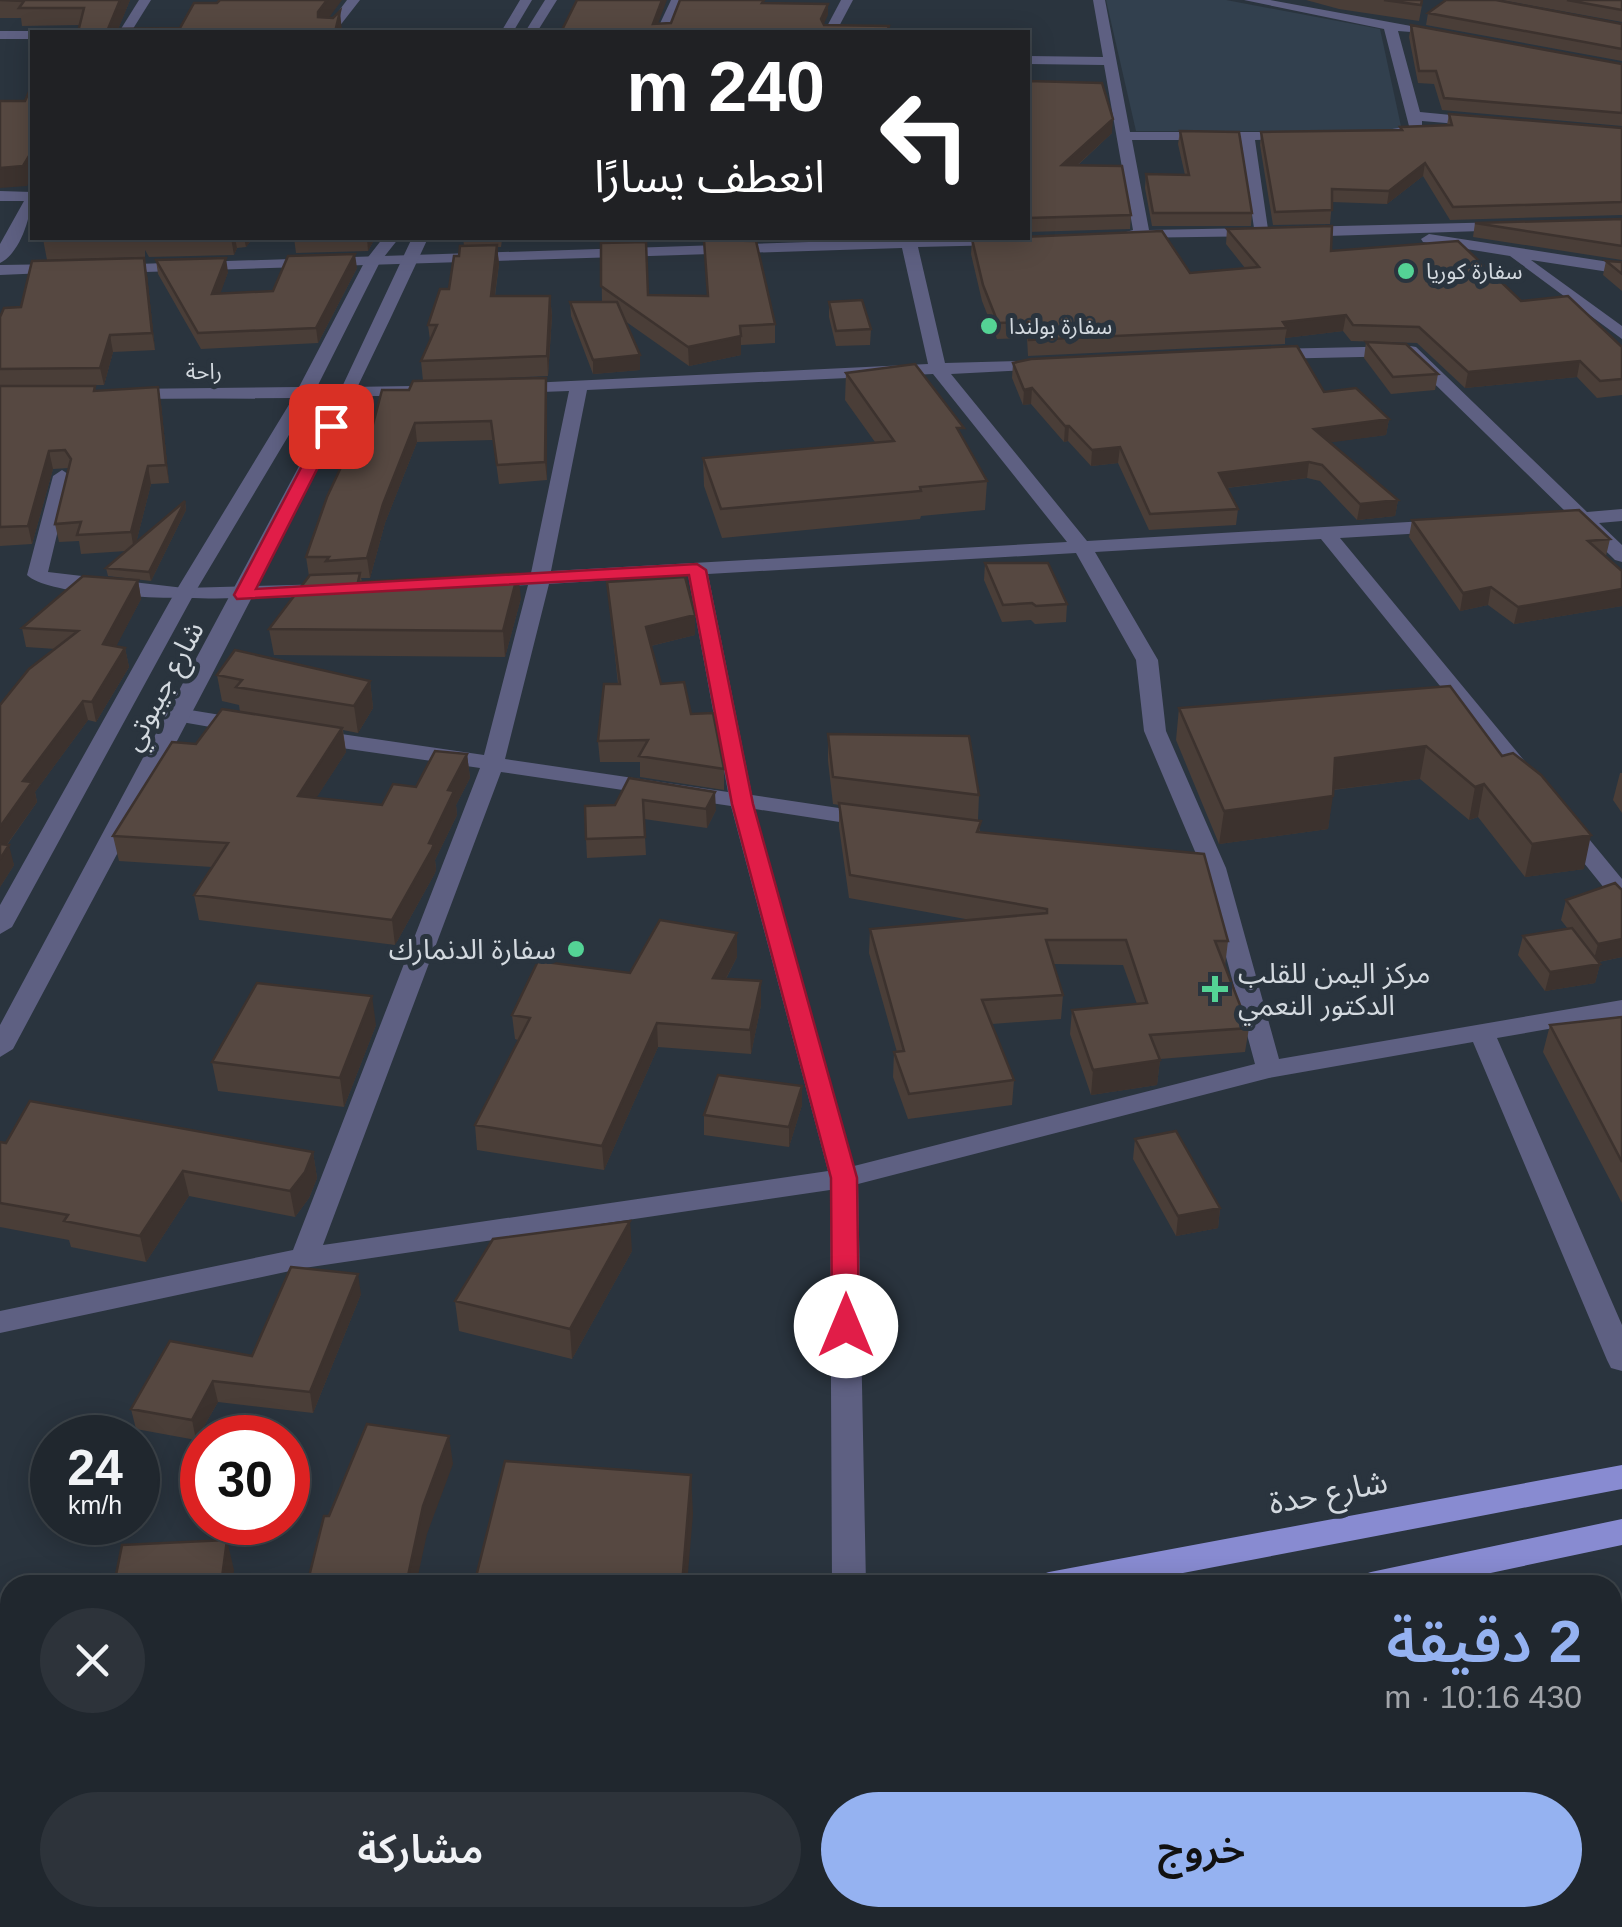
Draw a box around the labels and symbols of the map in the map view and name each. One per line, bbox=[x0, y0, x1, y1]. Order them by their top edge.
place label: سفارة كوريا bbox=[1426, 259, 1523, 285]
marker: سفارة كوريا bbox=[1395, 260, 1417, 282]
place label: سفارة بولندا bbox=[1009, 314, 1112, 340]
marker: سفارة بولندا bbox=[978, 315, 1000, 337]
street label: راحة bbox=[186, 359, 222, 385]
pin bbox=[289, 384, 374, 469]
street label: شارع جيبوتي bbox=[116, 616, 215, 758]
place label: سفارة الدنمارك bbox=[389, 934, 556, 966]
marker: سفارة الدنمارك bbox=[565, 938, 587, 960]
place label: مركز اليمن للقلب الدكتور النعمي bbox=[1238, 958, 1430, 1026]
marker: مركز اليمن للقلب الدكتور النعمي bbox=[1202, 976, 1228, 1002]
position arrow bbox=[794, 1274, 898, 1378]
speed limit sign: 30 bbox=[180, 1415, 310, 1545]
street label: شارع حدة bbox=[1266, 1463, 1392, 1527]

